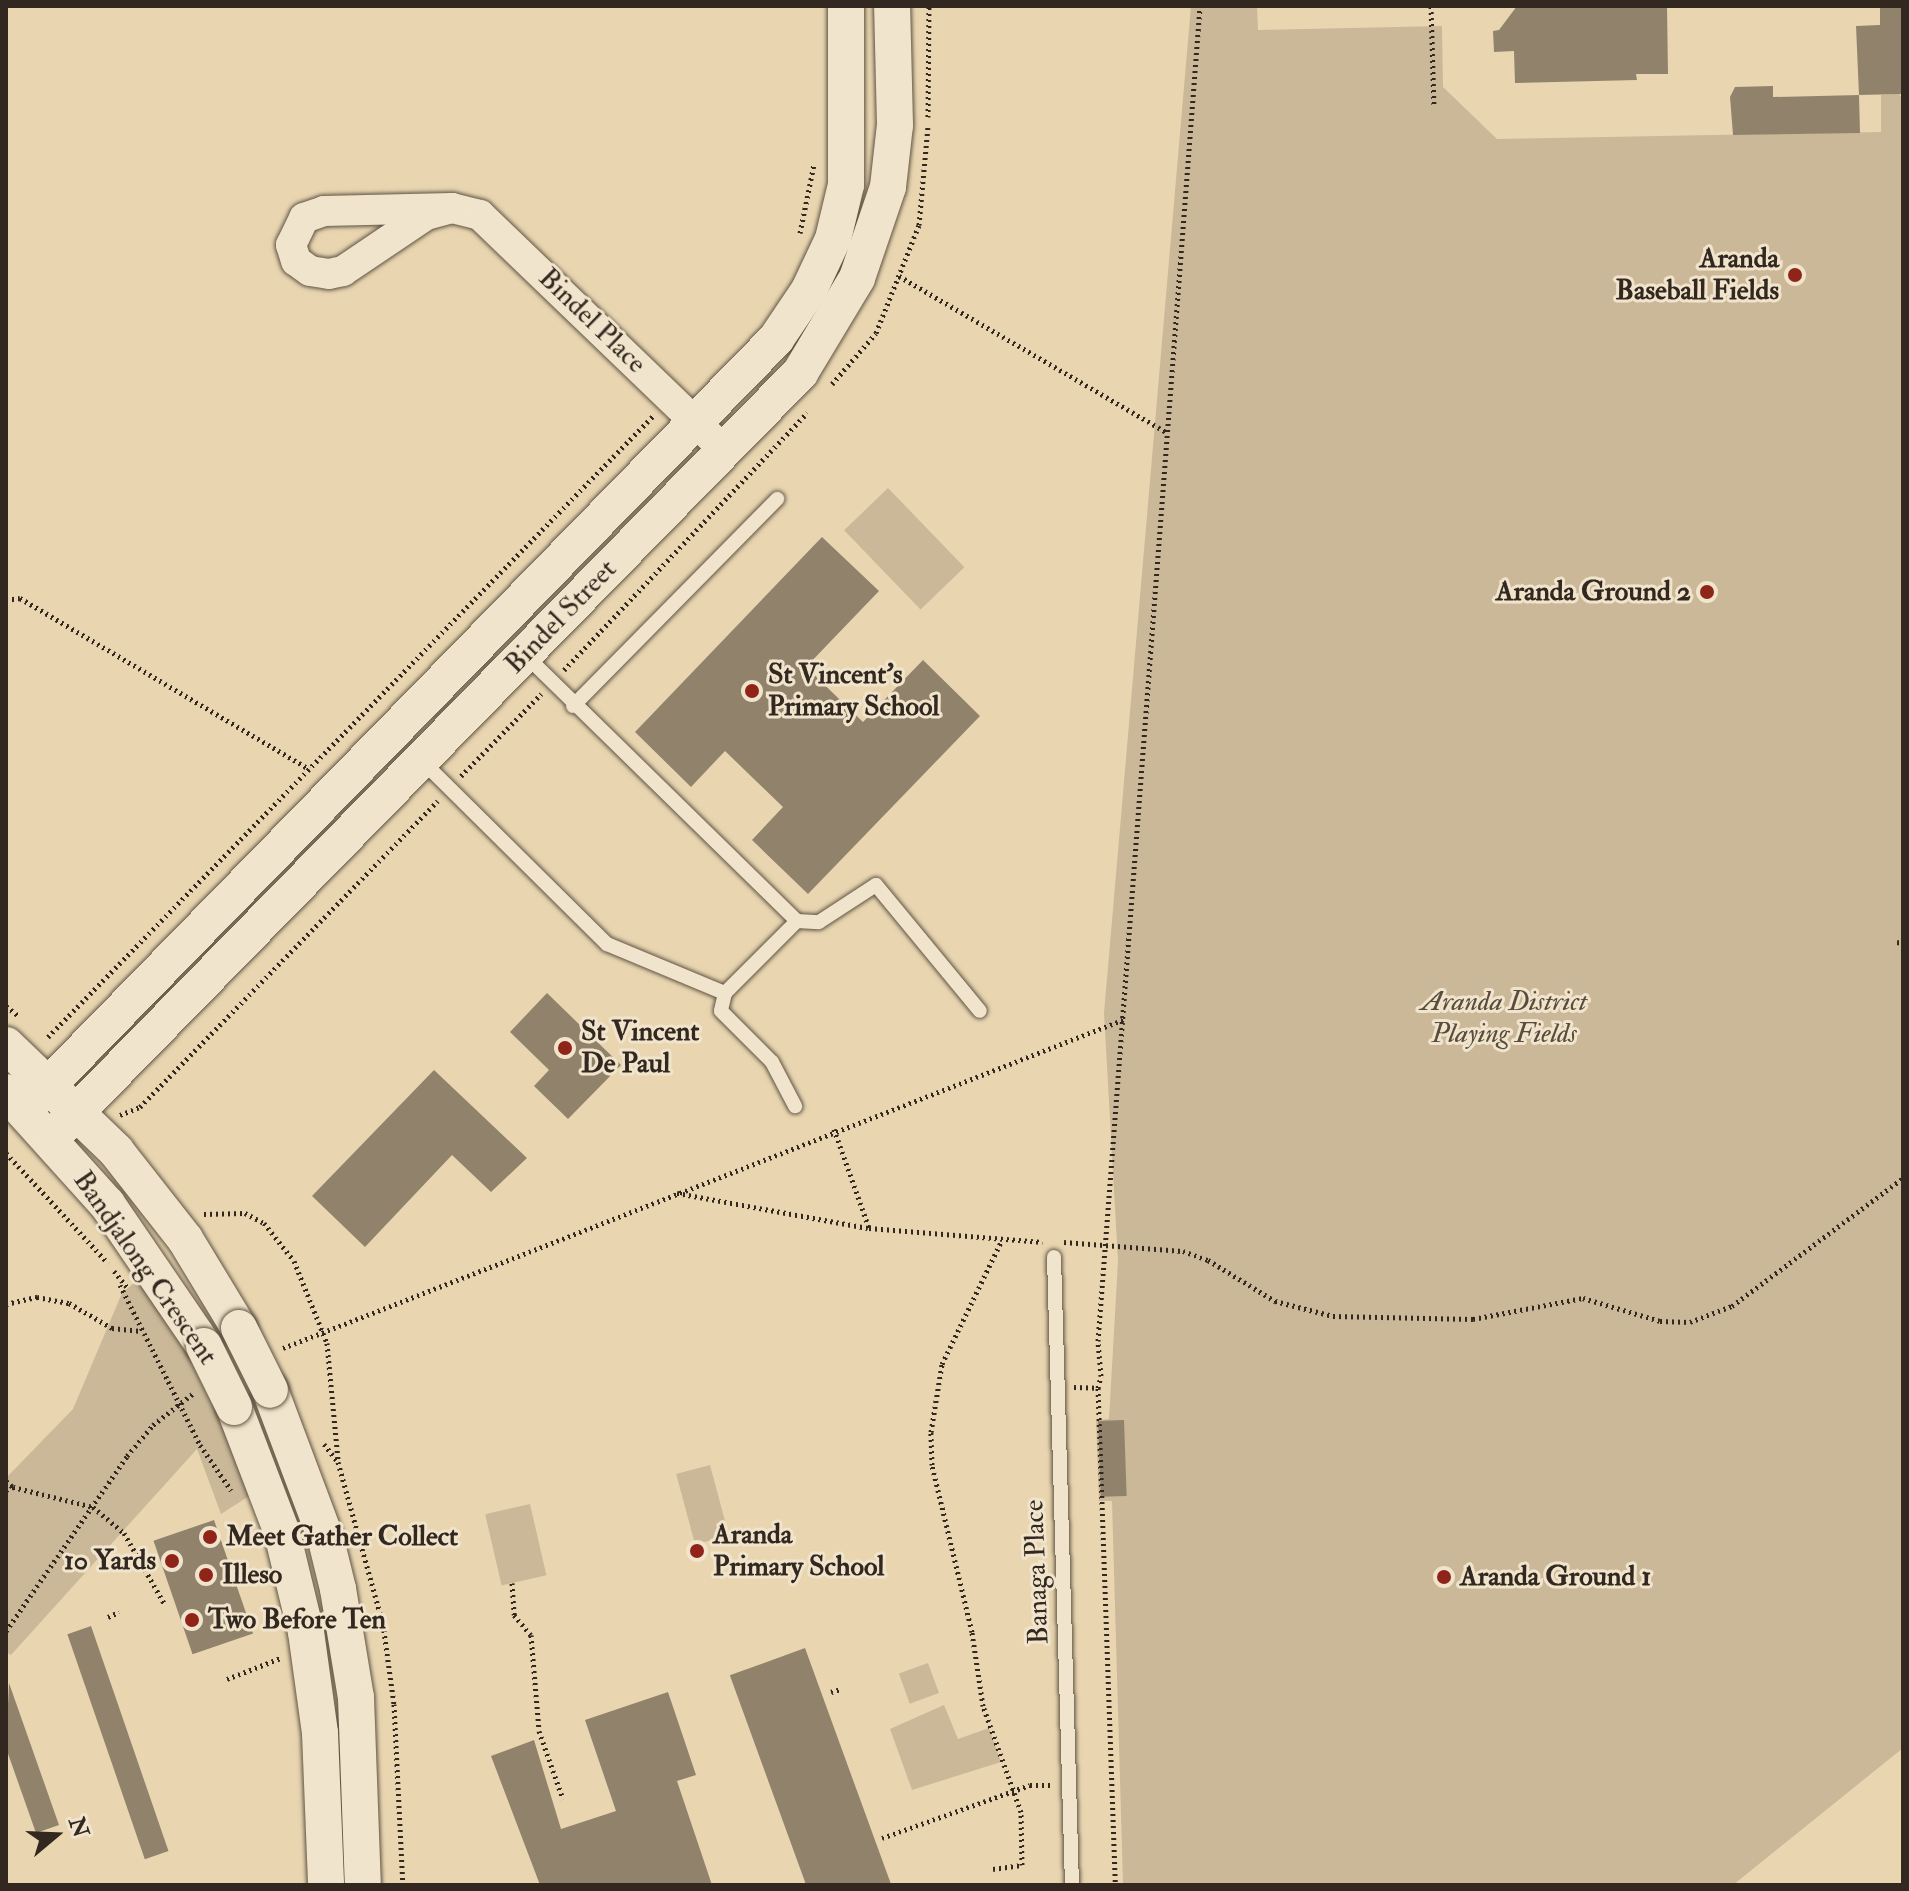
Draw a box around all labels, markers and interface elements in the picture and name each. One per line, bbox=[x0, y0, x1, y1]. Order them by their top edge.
place label: Aranda Baseball Fields bbox=[1616, 242, 1779, 308]
street label: Bindel Place bbox=[531, 261, 653, 381]
marker: Aranda Baseball Fields bbox=[1786, 266, 1804, 284]
street label: Bindel Street bbox=[498, 553, 624, 681]
place label: Aranda Ground 2 bbox=[1496, 575, 1691, 609]
marker: Aranda Ground 2 bbox=[1698, 583, 1716, 601]
place label: St Vincent's Primary School bbox=[768, 658, 939, 724]
marker: St Vincent's Primary School bbox=[743, 682, 761, 700]
park label: Aranda District Playing Fields bbox=[1421, 985, 1587, 1051]
place label: St Vincent De Paul bbox=[581, 1015, 699, 1081]
marker: St Vincent De Paul bbox=[556, 1039, 574, 1057]
street label: Bandjalong Crescent bbox=[66, 1165, 224, 1371]
street label: Banaga Place bbox=[1018, 1499, 1056, 1645]
place label: Aranda Primary School bbox=[713, 1518, 884, 1584]
place label: Meet Gather Collect bbox=[226, 1520, 458, 1554]
marker: Meet Gather Collect bbox=[201, 1528, 219, 1546]
marker: Aranda Primary School bbox=[688, 1542, 706, 1560]
place label: 10 Yards bbox=[64, 1544, 156, 1578]
marker: 10 Yards bbox=[163, 1552, 181, 1570]
place label: Illeso bbox=[222, 1558, 282, 1592]
place label: Aranda Ground 1 bbox=[1460, 1560, 1651, 1594]
marker: Illeso bbox=[197, 1566, 215, 1584]
marker: Aranda Ground 1 bbox=[1435, 1568, 1453, 1586]
place label: Two Before Ten bbox=[208, 1603, 386, 1637]
marker: Two Before Ten bbox=[183, 1611, 201, 1629]
north arrow bbox=[16, 1795, 96, 1875]
text: N bbox=[62, 1813, 95, 1841]

